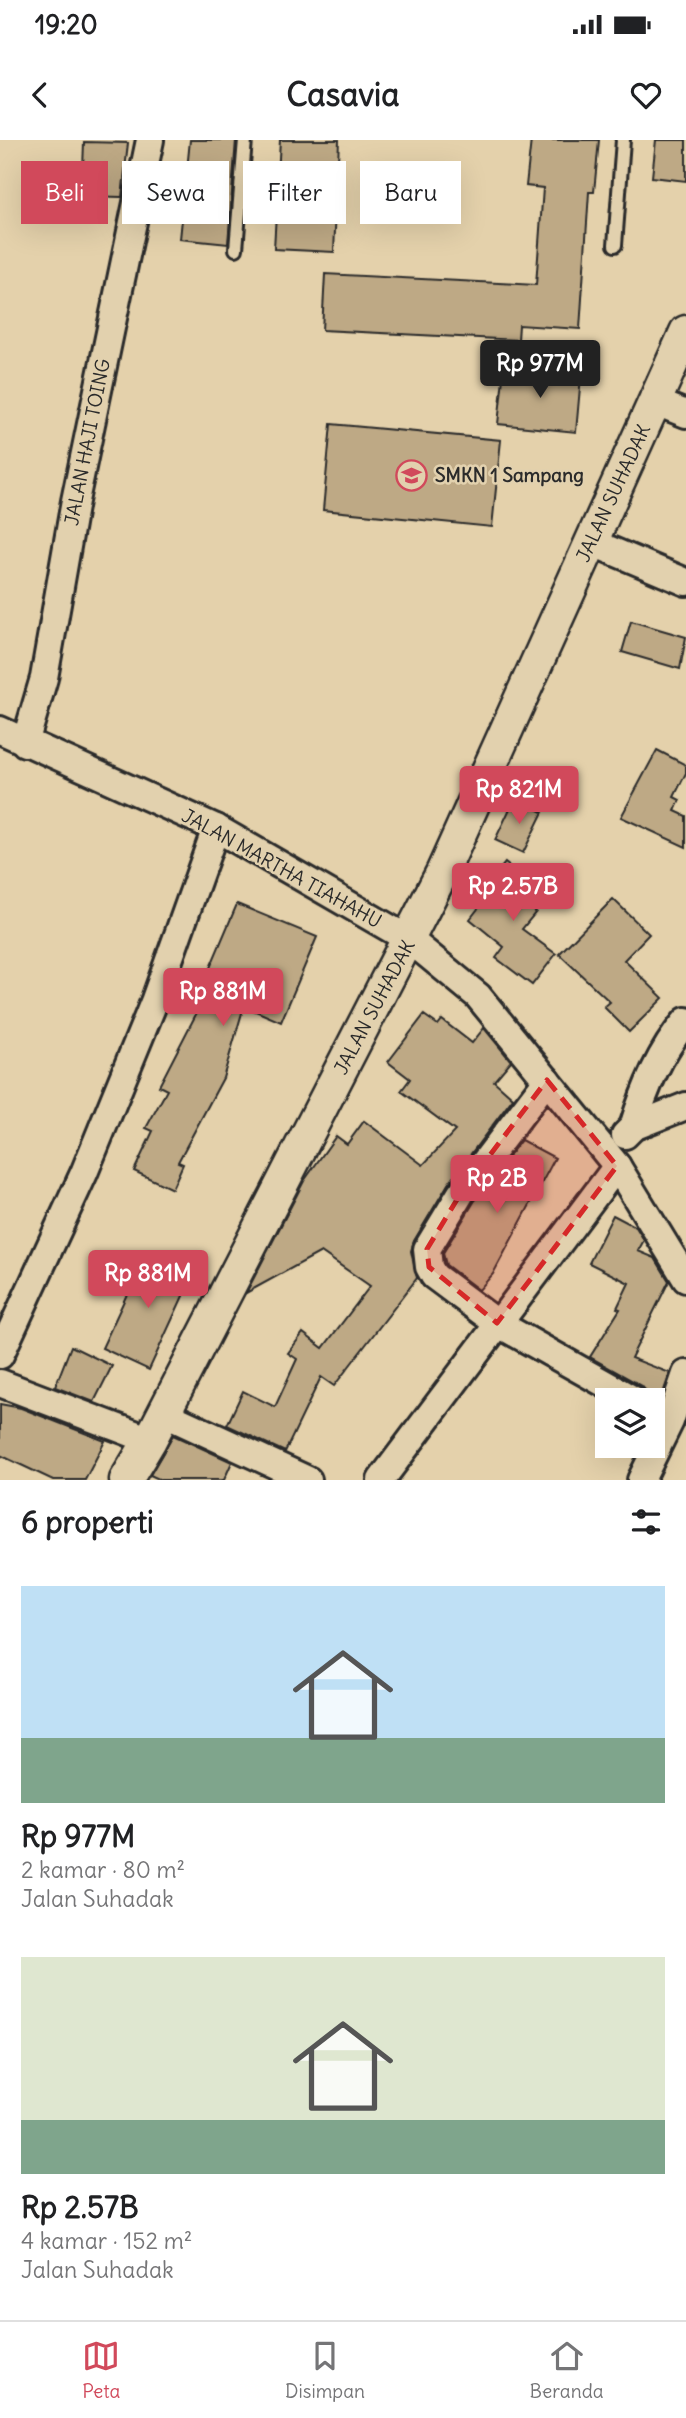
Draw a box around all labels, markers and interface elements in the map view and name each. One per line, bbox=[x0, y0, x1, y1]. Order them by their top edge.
text: 19:20 bbox=[35, 8, 98, 41]
text: Casavia bbox=[287, 74, 399, 115]
icon: back bbox=[21, 76, 59, 114]
icon: heart bbox=[627, 76, 665, 114]
chip: Beli bbox=[21, 161, 108, 224]
chip: Sewa bbox=[122, 161, 229, 224]
chip: Filter bbox=[243, 161, 346, 224]
chip: Baru bbox=[360, 161, 461, 224]
pin: Rp 977M bbox=[475, 341, 605, 400]
text: Rp 977M bbox=[496, 348, 584, 377]
street label: JALAN HAJI TOING bbox=[59, 357, 115, 527]
street label: JALAN SUHADAK bbox=[571, 420, 655, 566]
school or university icon: SMKN 1 Sampang bbox=[395, 458, 429, 492]
place label: SMKN 1 Sampang bbox=[435, 463, 584, 487]
pin: Rp 821M bbox=[454, 766, 584, 826]
text: Rp 821M bbox=[476, 774, 562, 803]
street label: JALAN MARTHA TIAHAHU bbox=[178, 803, 386, 933]
pin: Rp 2.57B bbox=[441, 864, 585, 923]
text: Rp 2.57B bbox=[468, 871, 558, 900]
street label: JALAN SUHADAK bbox=[328, 935, 420, 1078]
pin: Rp 881M bbox=[158, 968, 288, 1028]
text: Rp 881M bbox=[179, 976, 267, 1005]
pin: Rp 2B bbox=[448, 1156, 546, 1215]
text: Rp 2B bbox=[467, 1163, 527, 1192]
pin: Rp 881M bbox=[83, 1250, 213, 1310]
text: Rp 881M bbox=[104, 1258, 192, 1287]
map controls bbox=[595, 1388, 665, 1458]
button: layers bbox=[595, 1388, 665, 1458]
text: 6 properti bbox=[21, 1503, 154, 1541]
icon: filters bbox=[627, 1503, 665, 1541]
icon: home bbox=[280, 1632, 406, 1758]
text: Rp 977M bbox=[21, 1817, 135, 1855]
text: 2 kamar · 80 m² bbox=[21, 1855, 185, 1884]
text: Jalan Suhadak bbox=[21, 1884, 174, 1913]
icon: home bbox=[280, 2003, 406, 2129]
text: Rp 2.57B bbox=[21, 2188, 139, 2226]
text: 4 kamar · 152 m² bbox=[21, 2226, 192, 2255]
text: Jalan Suhadak bbox=[21, 2255, 174, 2284]
tab: Peta bbox=[82, 2337, 120, 2403]
tab: Disimpan bbox=[285, 2337, 365, 2403]
tab: Beranda bbox=[530, 2337, 604, 2403]

